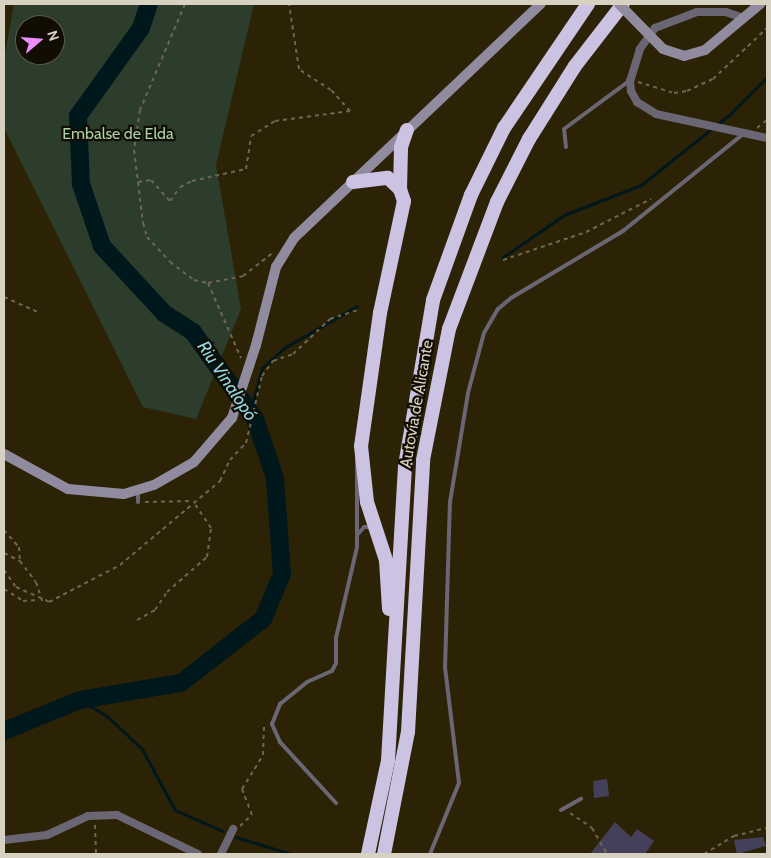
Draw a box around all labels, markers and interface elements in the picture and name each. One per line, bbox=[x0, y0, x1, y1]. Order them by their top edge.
north arrow bbox=[15, 15, 65, 65]
text: N bbox=[43, 28, 63, 43]
park label: Embalse de Elda bbox=[62, 124, 174, 144]
water label: Riu Vinalopó bbox=[192, 337, 262, 425]
street label: Autovía de Alicante bbox=[396, 339, 438, 469]

